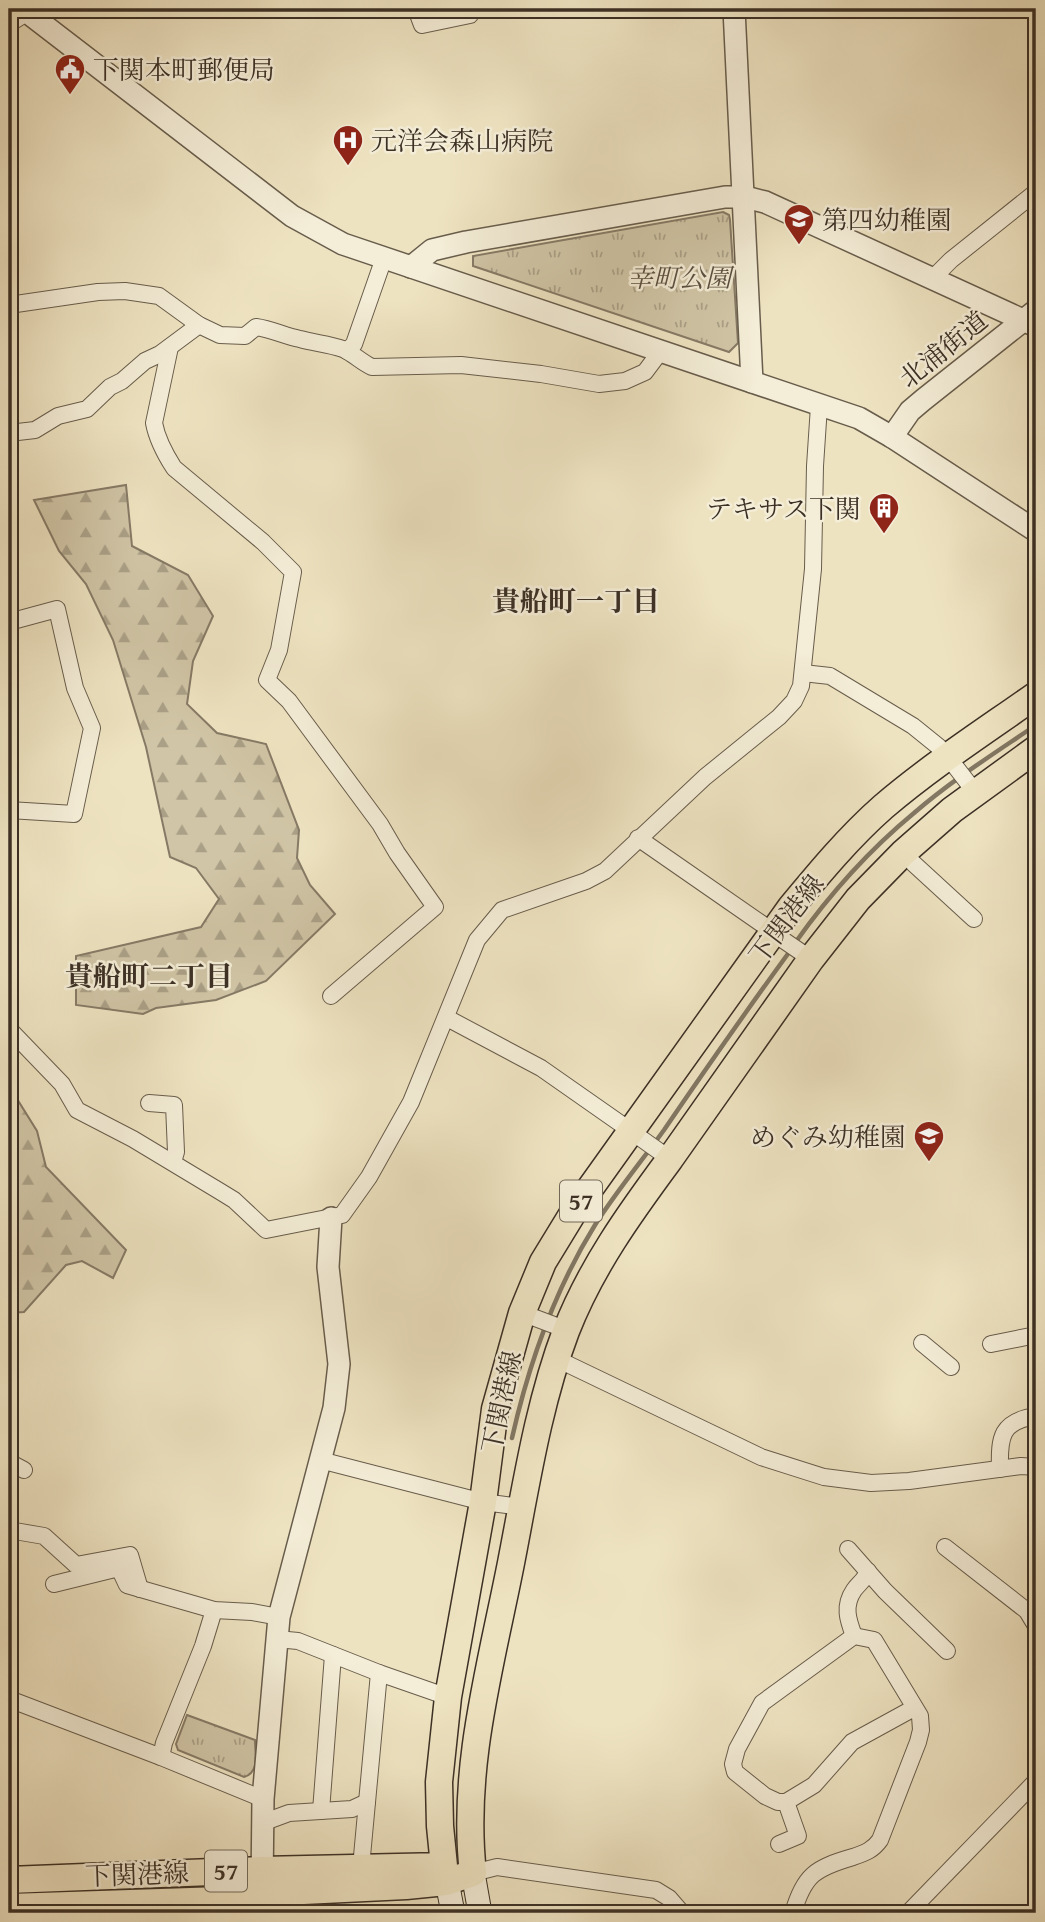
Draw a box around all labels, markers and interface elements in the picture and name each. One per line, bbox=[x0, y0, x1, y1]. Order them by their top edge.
place label: 下関本町郵便局 bbox=[93, 50, 275, 89]
public building icon: 下関本町郵便局 bbox=[53, 52, 87, 96]
place label: 元洋会森山病院 bbox=[371, 121, 553, 160]
hospital icon: 元洋会森山病院 bbox=[331, 123, 365, 167]
place label: 第四幼稚園 bbox=[822, 200, 952, 239]
school or university icon: 第四幼稚園 bbox=[782, 202, 816, 246]
park label: 幸町公園 bbox=[627, 258, 735, 297]
street label: 北浦街道 bbox=[890, 301, 996, 397]
place label: テキサス下関 bbox=[706, 489, 861, 528]
building icon: テキサス下関 bbox=[867, 491, 901, 535]
district label: 貴船町一丁目 bbox=[492, 580, 660, 621]
street label: 下関港線 bbox=[739, 866, 833, 972]
district label: 貴船町二丁目 bbox=[65, 955, 233, 996]
place label: めぐみ幼稚園 bbox=[750, 1117, 906, 1156]
school or university icon: めぐみ幼稚園 bbox=[912, 1119, 946, 1163]
road number: 57 bbox=[560, 1181, 602, 1222]
street label: 下関港線 bbox=[471, 1347, 531, 1457]
road number: 57 bbox=[205, 1850, 247, 1892]
street label: 下関港線 bbox=[84, 1853, 190, 1895]

